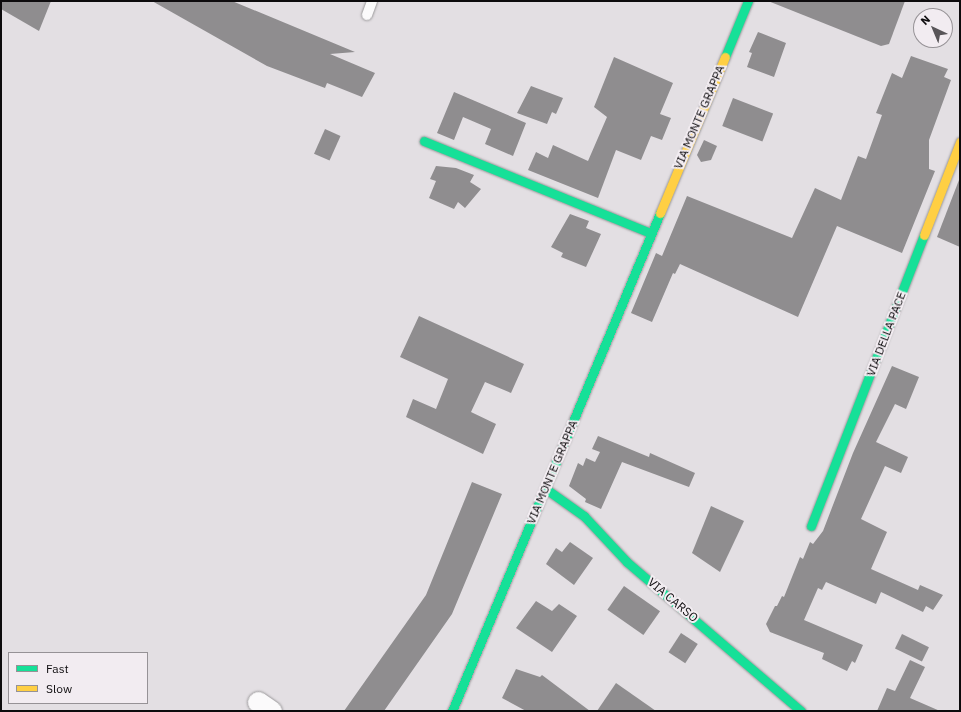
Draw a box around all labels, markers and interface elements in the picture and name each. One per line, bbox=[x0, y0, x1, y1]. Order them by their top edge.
north arrow bbox=[913, 8, 953, 48]
text: N bbox=[918, 12, 933, 28]
street label: VIA MONTE GRAPPA bbox=[671, 63, 727, 171]
street label: VIA DELLA PACE bbox=[863, 290, 909, 378]
street label: VIA MONTE GRAPPA bbox=[524, 418, 580, 526]
street label: VIA CARSO bbox=[645, 575, 701, 625]
legend bbox=[8, 652, 148, 704]
text: Fast bbox=[46, 661, 69, 676]
text: Slow bbox=[46, 681, 72, 696]

